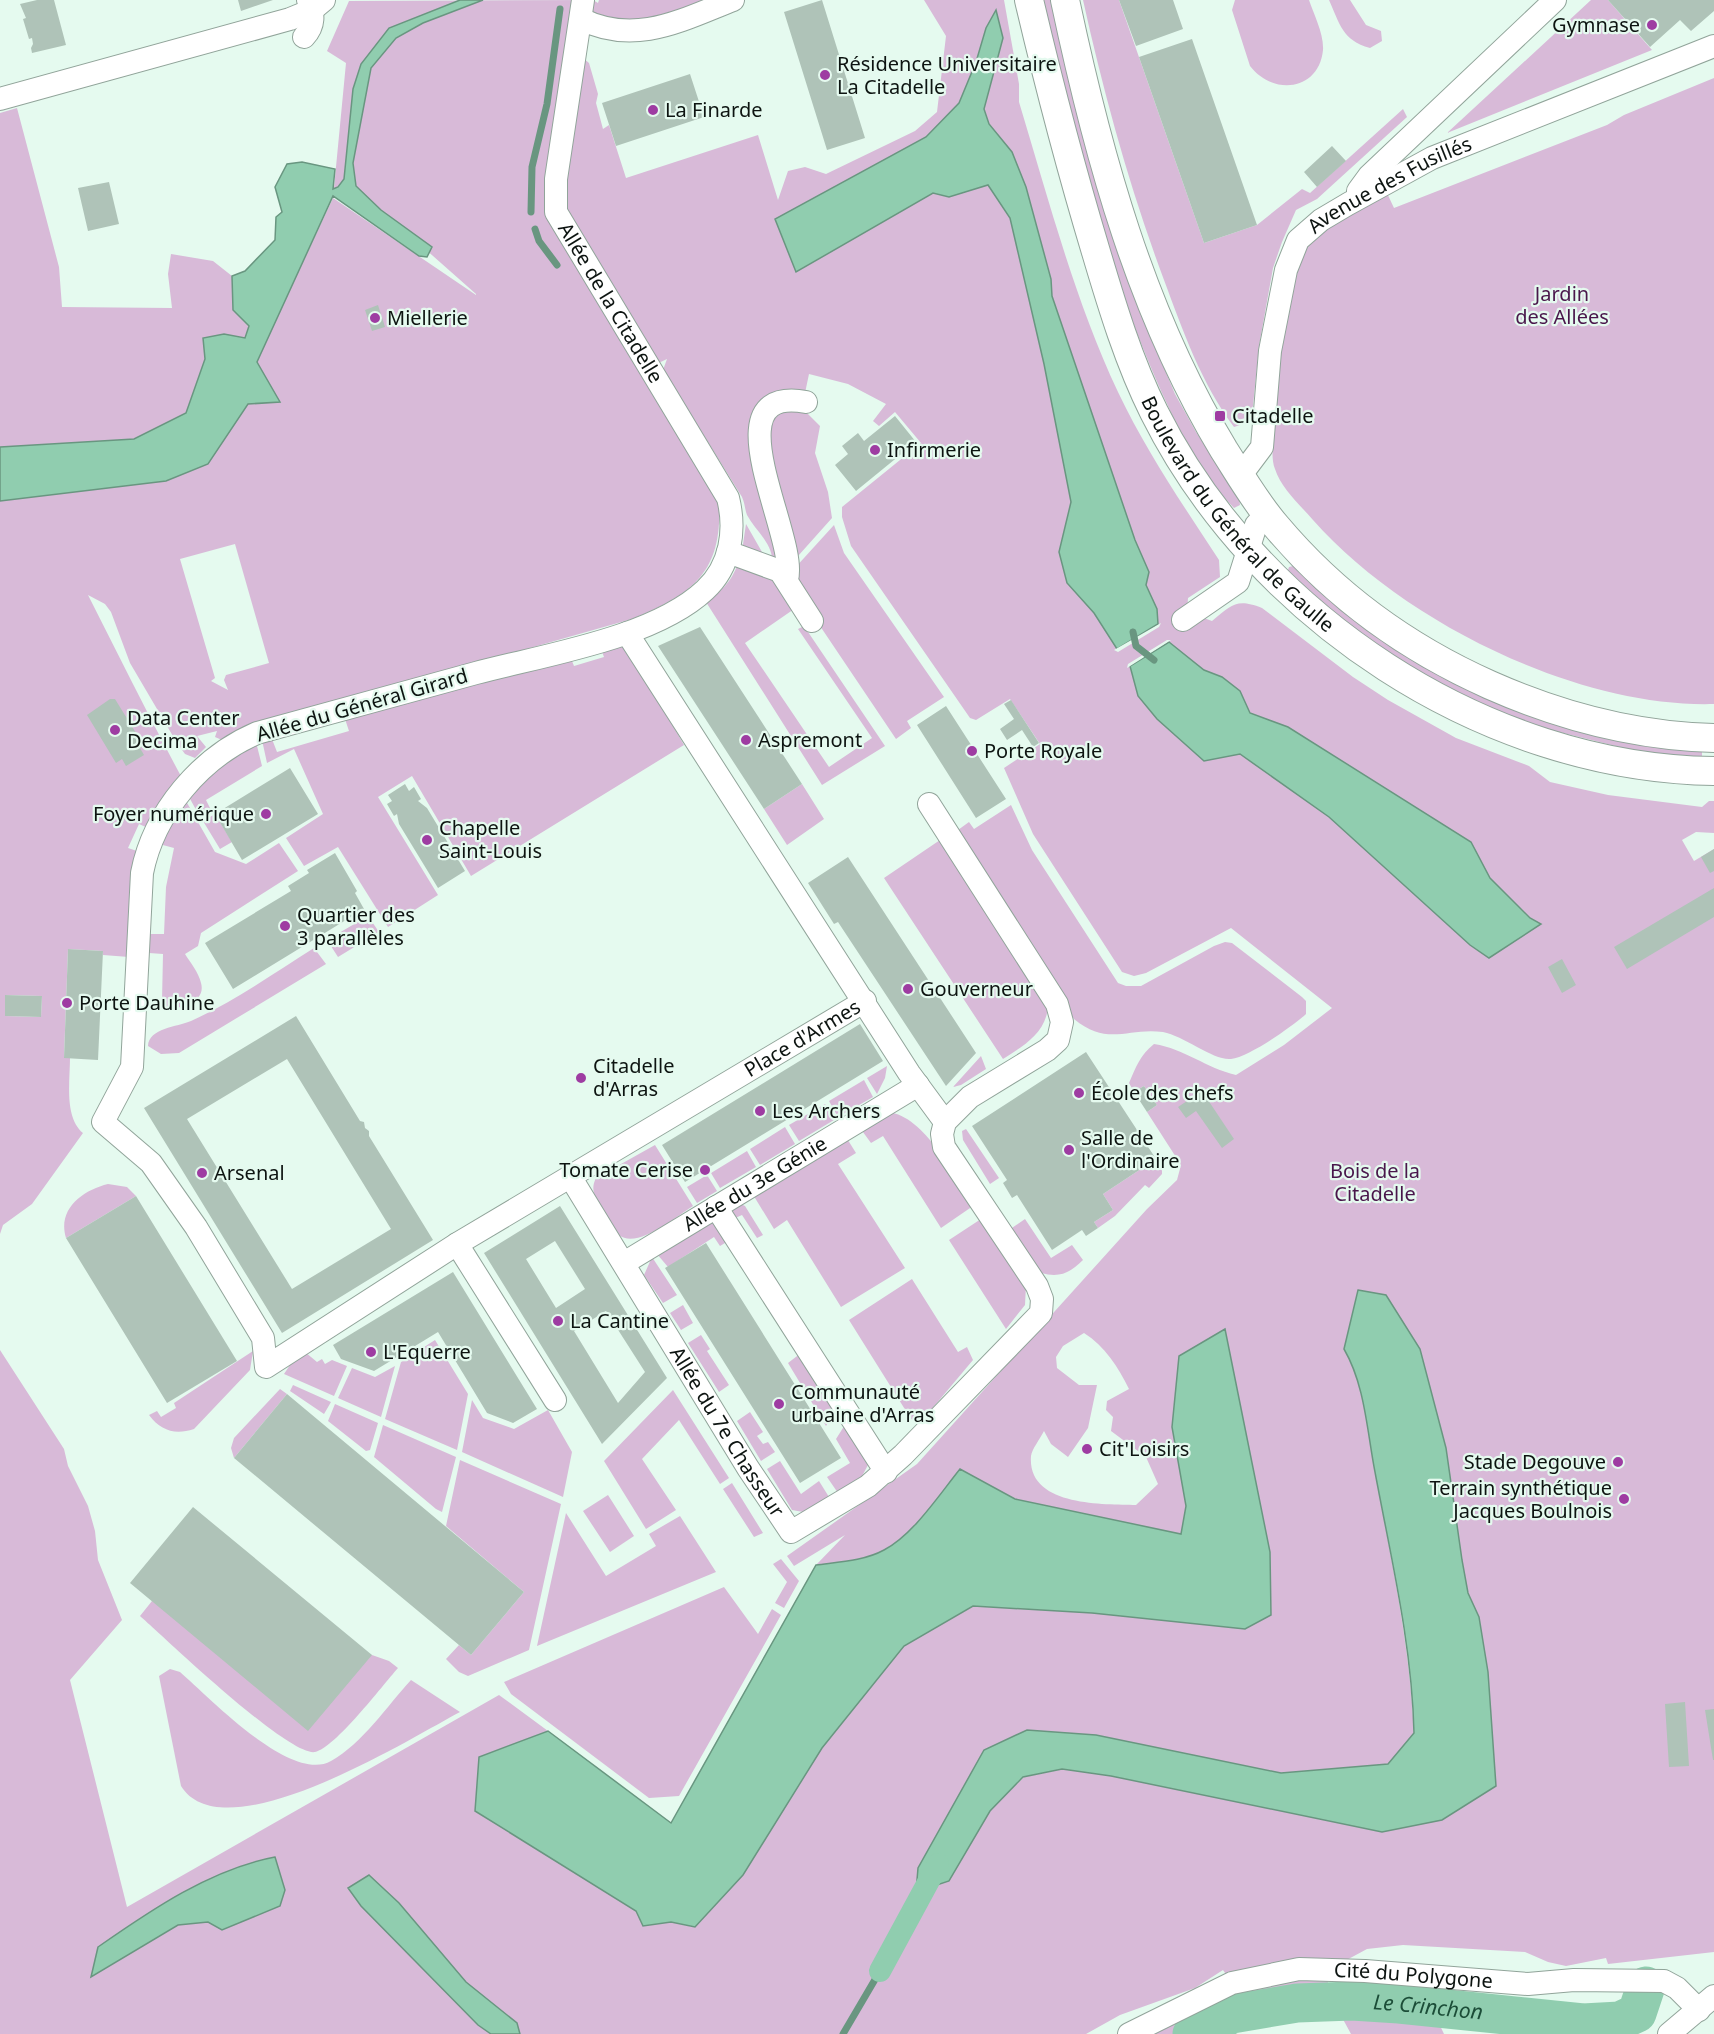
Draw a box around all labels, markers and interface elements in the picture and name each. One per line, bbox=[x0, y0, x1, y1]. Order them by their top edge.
place label: Gymnase bbox=[1552, 11, 1640, 38]
marker: Gymnase bbox=[1645, 18, 1659, 32]
place label: Résidence Universitaire La Citadelle bbox=[837, 50, 1057, 100]
marker: Résidence Universitaire La Citadelle bbox=[818, 68, 832, 82]
place label: La Finarde bbox=[665, 96, 762, 123]
marker: La Finarde bbox=[646, 103, 660, 117]
street label: Avenue des Fusillés bbox=[1301, 130, 1475, 239]
street label: Allée de la Citadelle bbox=[552, 217, 670, 388]
park label: Jardin des Allées bbox=[1515, 280, 1609, 330]
place label: Miellerie bbox=[387, 304, 468, 331]
marker: Miellerie bbox=[368, 311, 382, 325]
street label: Boulevard du Général de Gaulle bbox=[1135, 392, 1340, 638]
place label: Citadelle bbox=[1232, 402, 1313, 429]
marker: Citadelle bbox=[1213, 409, 1227, 423]
place label: Infirmerie bbox=[887, 436, 981, 463]
marker: Infirmerie bbox=[868, 443, 882, 457]
street label: Allée du Général Girard bbox=[253, 661, 471, 748]
place label: Data Center Decima bbox=[127, 704, 240, 754]
marker: Data Center Decima bbox=[108, 723, 122, 737]
place label: Aspremont bbox=[758, 726, 862, 753]
marker: Aspremont bbox=[739, 733, 753, 747]
place label: Porte Royale bbox=[984, 737, 1102, 764]
marker: Porte Royale bbox=[965, 744, 979, 758]
place label: Foyer numérique bbox=[93, 800, 254, 827]
marker: Foyer numérique bbox=[259, 807, 273, 821]
place label: Chapelle Saint-Louis bbox=[439, 814, 542, 864]
marker: Chapelle Saint-Louis bbox=[420, 833, 434, 847]
place label: Quartier des 3 parallèles bbox=[297, 901, 415, 951]
marker: Quartier des 3 parallèles bbox=[278, 919, 292, 933]
place label: Gouverneur bbox=[920, 975, 1033, 1002]
marker: Gouverneur bbox=[901, 982, 915, 996]
place label: Porte Dauhine bbox=[79, 989, 215, 1016]
street label: Place d'Armes bbox=[739, 993, 865, 1083]
marker: Porte Dauhine bbox=[60, 996, 74, 1010]
place label: Citadelle d'Arras bbox=[593, 1052, 674, 1102]
marker: Citadelle d'Arras bbox=[574, 1071, 588, 1085]
place label: École des chefs bbox=[1091, 1079, 1234, 1106]
marker: École des chefs bbox=[1072, 1086, 1086, 1100]
place label: Les Archers bbox=[772, 1097, 880, 1124]
marker: Les Archers bbox=[753, 1104, 767, 1118]
place label: Salle de l'Ordinaire bbox=[1081, 1124, 1179, 1174]
street label: Allée du 3e Génie bbox=[678, 1129, 831, 1237]
marker: Salle de l'Ordinaire bbox=[1062, 1143, 1076, 1157]
place label: Tomate Cerise bbox=[559, 1156, 693, 1183]
park label: Bois de la Citadelle bbox=[1330, 1157, 1420, 1207]
place label: Arsenal bbox=[214, 1159, 285, 1186]
marker: Tomate Cerise bbox=[698, 1163, 712, 1177]
marker: Arsenal bbox=[195, 1166, 209, 1180]
place label: La Cantine bbox=[570, 1307, 669, 1334]
marker: La Cantine bbox=[551, 1314, 565, 1328]
place label: L'Equerre bbox=[383, 1338, 471, 1365]
street label: Allée du 7e Chasseur bbox=[664, 1341, 791, 1522]
marker: L'Equerre bbox=[364, 1345, 378, 1359]
place label: Communauté urbaine d'Arras bbox=[791, 1378, 934, 1428]
marker: Communauté urbaine d'Arras bbox=[772, 1397, 786, 1411]
place label: Cit'Loisirs bbox=[1099, 1435, 1189, 1462]
marker: Cit'Loisirs bbox=[1080, 1442, 1094, 1456]
place label: Stade Degouve bbox=[1464, 1448, 1606, 1475]
marker: Stade Degouve bbox=[1611, 1455, 1625, 1469]
place label: Terrain synthétique Jacques Boulnois bbox=[1430, 1474, 1612, 1524]
marker: Terrain synthétique Jacques Boulnois bbox=[1617, 1492, 1631, 1506]
street label: Cité du Polygone bbox=[1334, 1956, 1494, 1994]
water label: Le Crinchon bbox=[1372, 1987, 1484, 2026]

